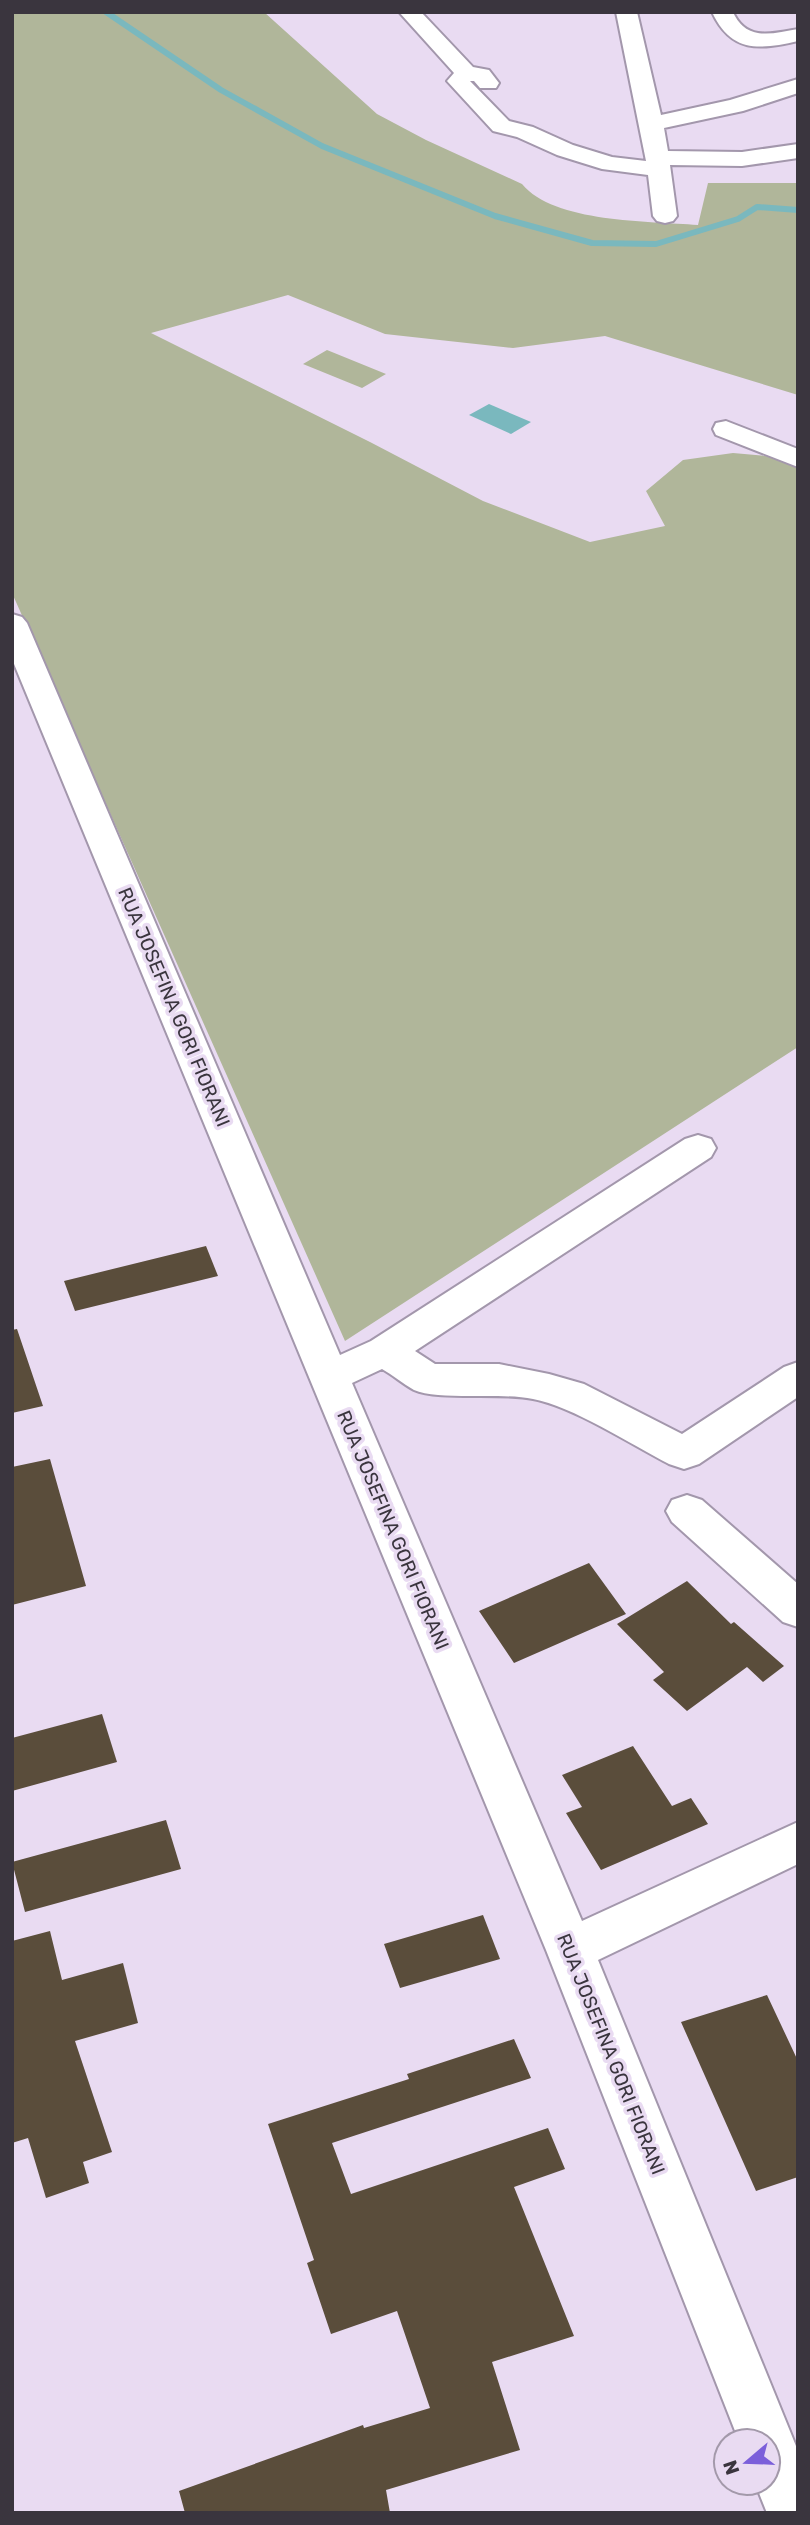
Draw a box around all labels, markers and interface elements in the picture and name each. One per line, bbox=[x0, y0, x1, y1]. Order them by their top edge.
street label: RUA JOSEFINA GORI FIORANI bbox=[113, 884, 235, 1130]
street label: RUA JOSEFINA GORI FIORANI bbox=[332, 1407, 454, 1653]
street label: RUA JOSEFINA GORI FIORANI bbox=[552, 1930, 670, 2178]
north arrow bbox=[712, 2427, 782, 2497]
text: N bbox=[718, 2457, 744, 2478]

